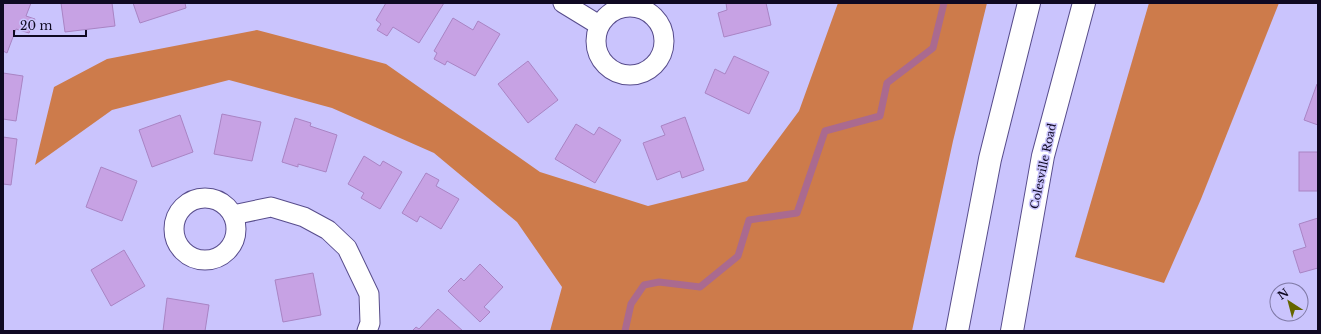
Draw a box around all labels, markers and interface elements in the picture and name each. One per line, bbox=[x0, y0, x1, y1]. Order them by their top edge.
scale bar bbox=[14, 12, 86, 38]
text: 20 m bbox=[20, 18, 52, 33]
street label: Colesville Road bbox=[1027, 121, 1059, 210]
north arrow bbox=[1269, 282, 1309, 322]
text: N bbox=[1275, 285, 1292, 303]

